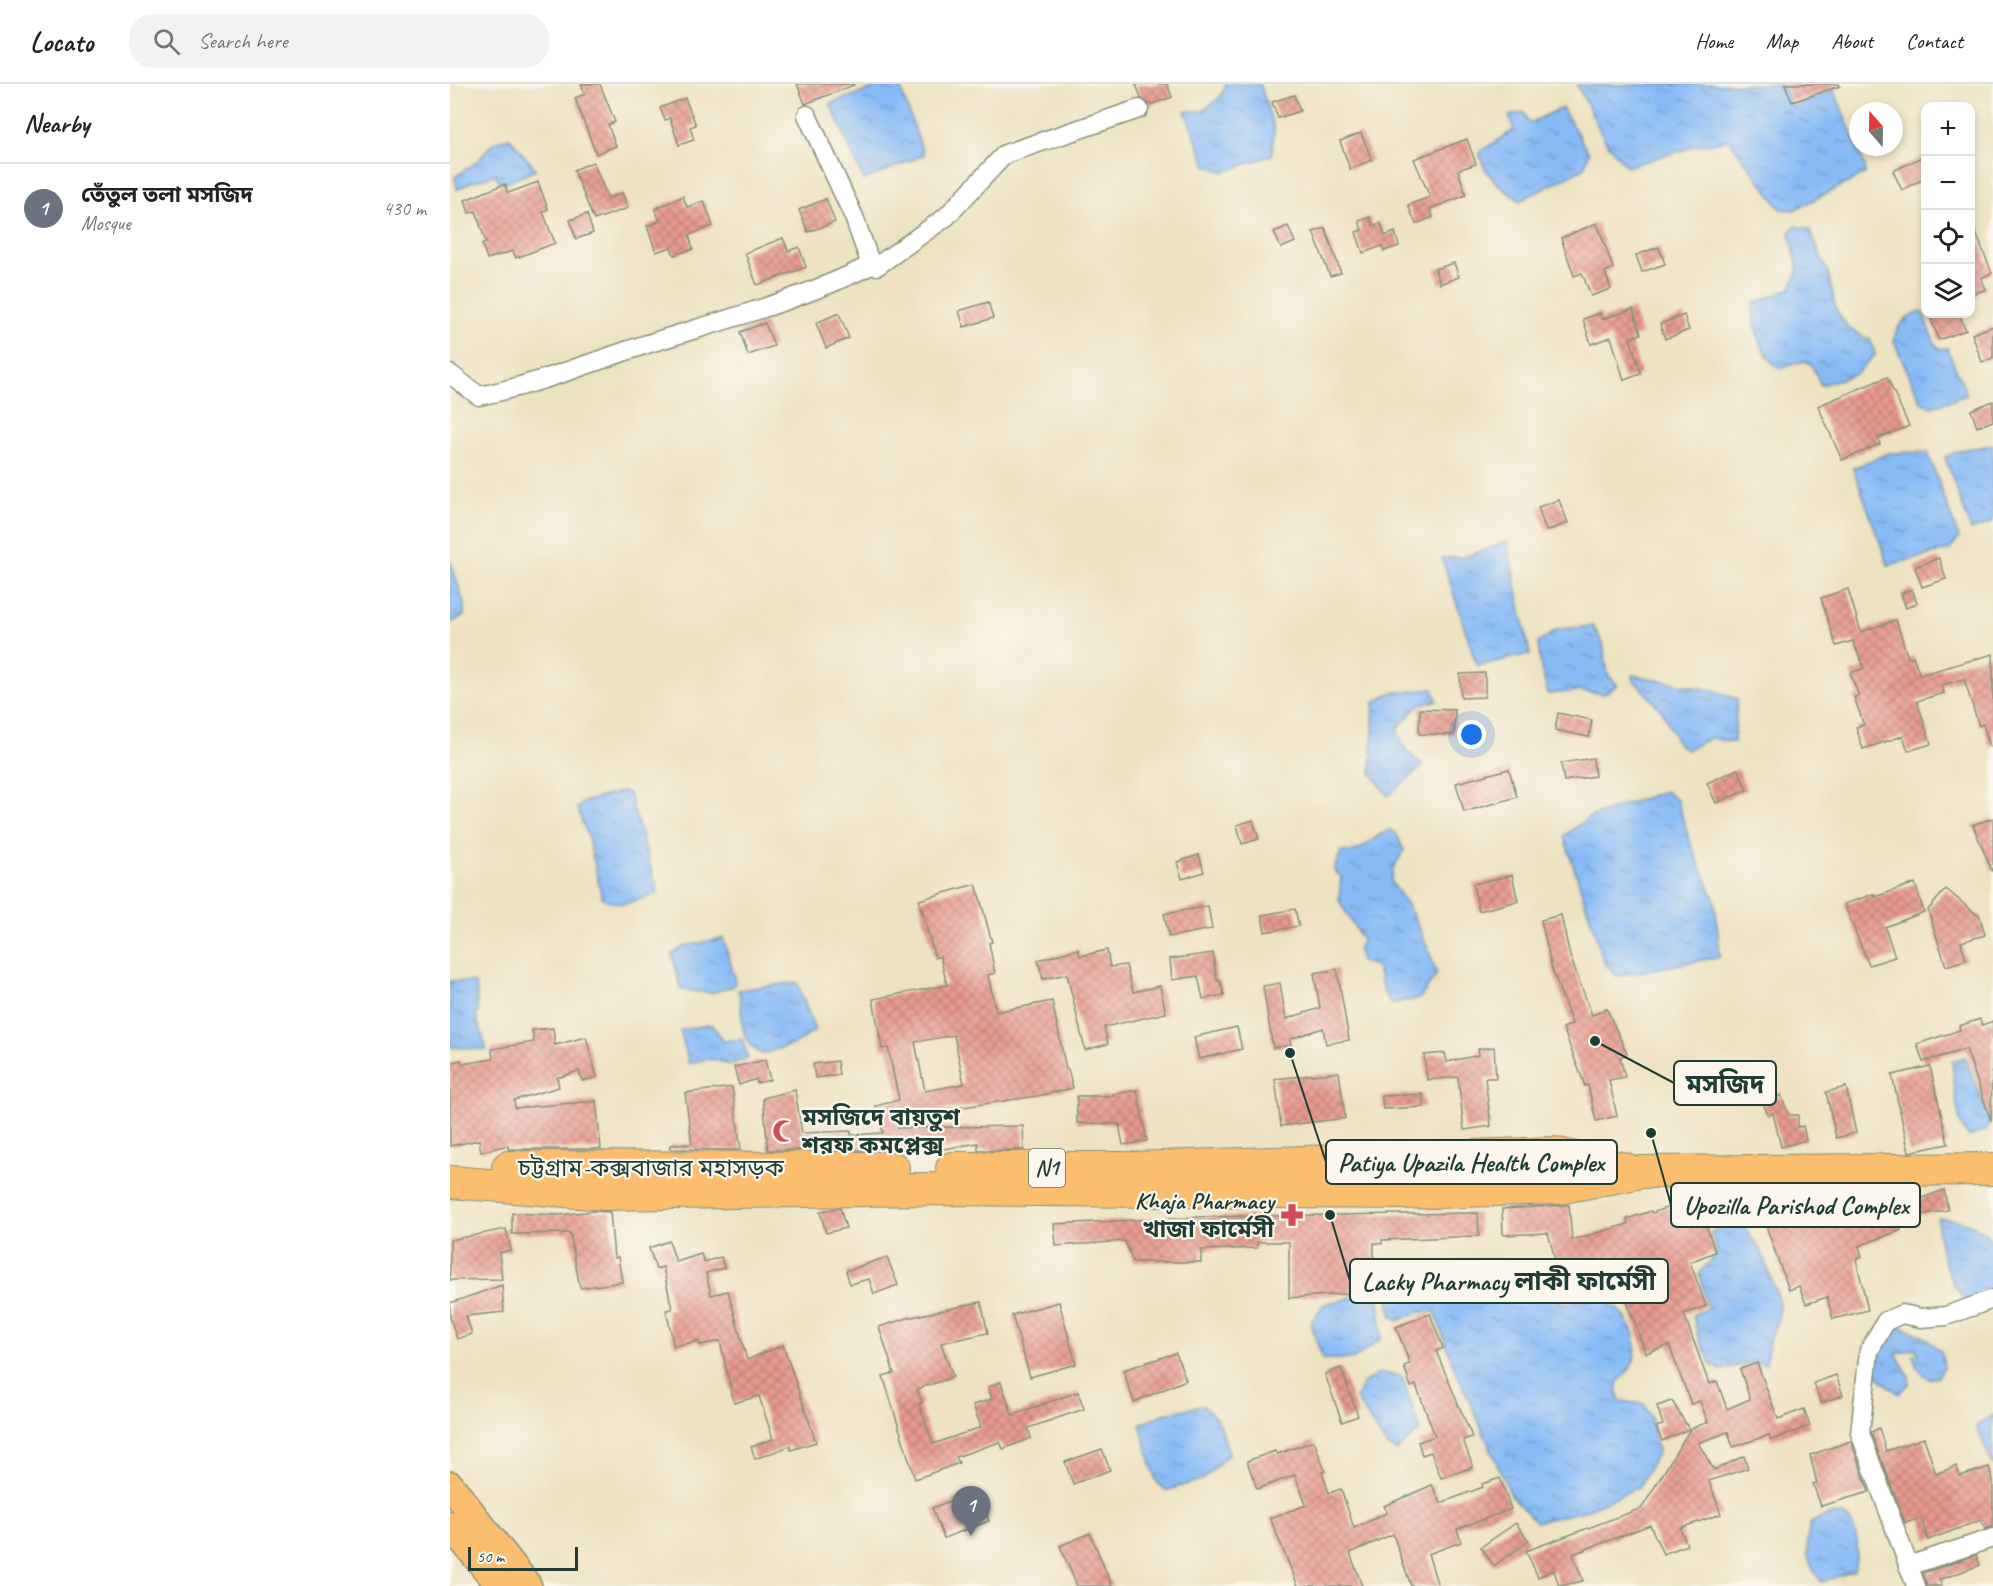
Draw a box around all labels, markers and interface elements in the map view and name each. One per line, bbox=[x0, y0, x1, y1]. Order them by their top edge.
search box bbox=[129, 14, 549, 68]
text: Locato bbox=[30, 24, 93, 59]
icon: search bbox=[150, 25, 183, 58]
text: Search here bbox=[198, 27, 288, 55]
text: Home bbox=[1695, 28, 1733, 54]
text: Map bbox=[1766, 28, 1798, 54]
text: About bbox=[1831, 28, 1873, 54]
text: Contact bbox=[1906, 28, 1963, 54]
north arrow bbox=[1849, 102, 1903, 156]
map controls bbox=[1921, 102, 1975, 318]
button: + bbox=[1921, 102, 1975, 156]
text: Nearby bbox=[24, 107, 89, 140]
button: − bbox=[1921, 156, 1975, 210]
text: তেঁতুল তলা মসজিদ bbox=[81, 181, 253, 209]
text: 1 bbox=[39, 196, 48, 221]
text: 430 m bbox=[383, 196, 426, 221]
button: locate bbox=[1921, 210, 1975, 264]
text: Mosque bbox=[81, 211, 131, 236]
button: layers bbox=[1921, 264, 1975, 318]
your location bbox=[1457, 720, 1486, 749]
callout: মসজিদ bbox=[1674, 1061, 1776, 1105]
text: মসজিদ bbox=[1685, 1068, 1766, 1101]
place label: মসজিদে বায়তুশ শরফ কমপ্লেক্স bbox=[801, 1102, 961, 1160]
mosque icon: মসজিদে বায়তুশ শরফ কমপ্লেক্স bbox=[771, 1118, 797, 1144]
callout: Patiya Upazila Health Complex bbox=[1326, 1140, 1617, 1184]
text: Patiya Upazila Health Complex bbox=[1338, 1146, 1606, 1179]
road number: N1 bbox=[1029, 1149, 1065, 1187]
street label: চট্টগ্রাম-কক্সবাজার মহাসড়ক bbox=[517, 1153, 785, 1183]
callout: Upozilla Parishod Complex bbox=[1671, 1183, 1920, 1227]
place label: Khaja Pharmacy খাজা ফার্মেসী bbox=[1135, 1186, 1277, 1244]
text: Upozilla Parishod Complex bbox=[1683, 1189, 1911, 1222]
pharmacy icon: Khaja Pharmacy খাজা ফার্মেসী bbox=[1279, 1202, 1305, 1228]
callout: Lacky Pharmacy লাকী ফার্মেসী bbox=[1350, 1259, 1668, 1303]
text: Lacky Pharmacy লাকী ফার্মেসী bbox=[1362, 1265, 1657, 1298]
pin: 1 bbox=[952, 1486, 990, 1536]
scale bar bbox=[468, 1544, 578, 1572]
text: 50 m bbox=[477, 1547, 504, 1567]

